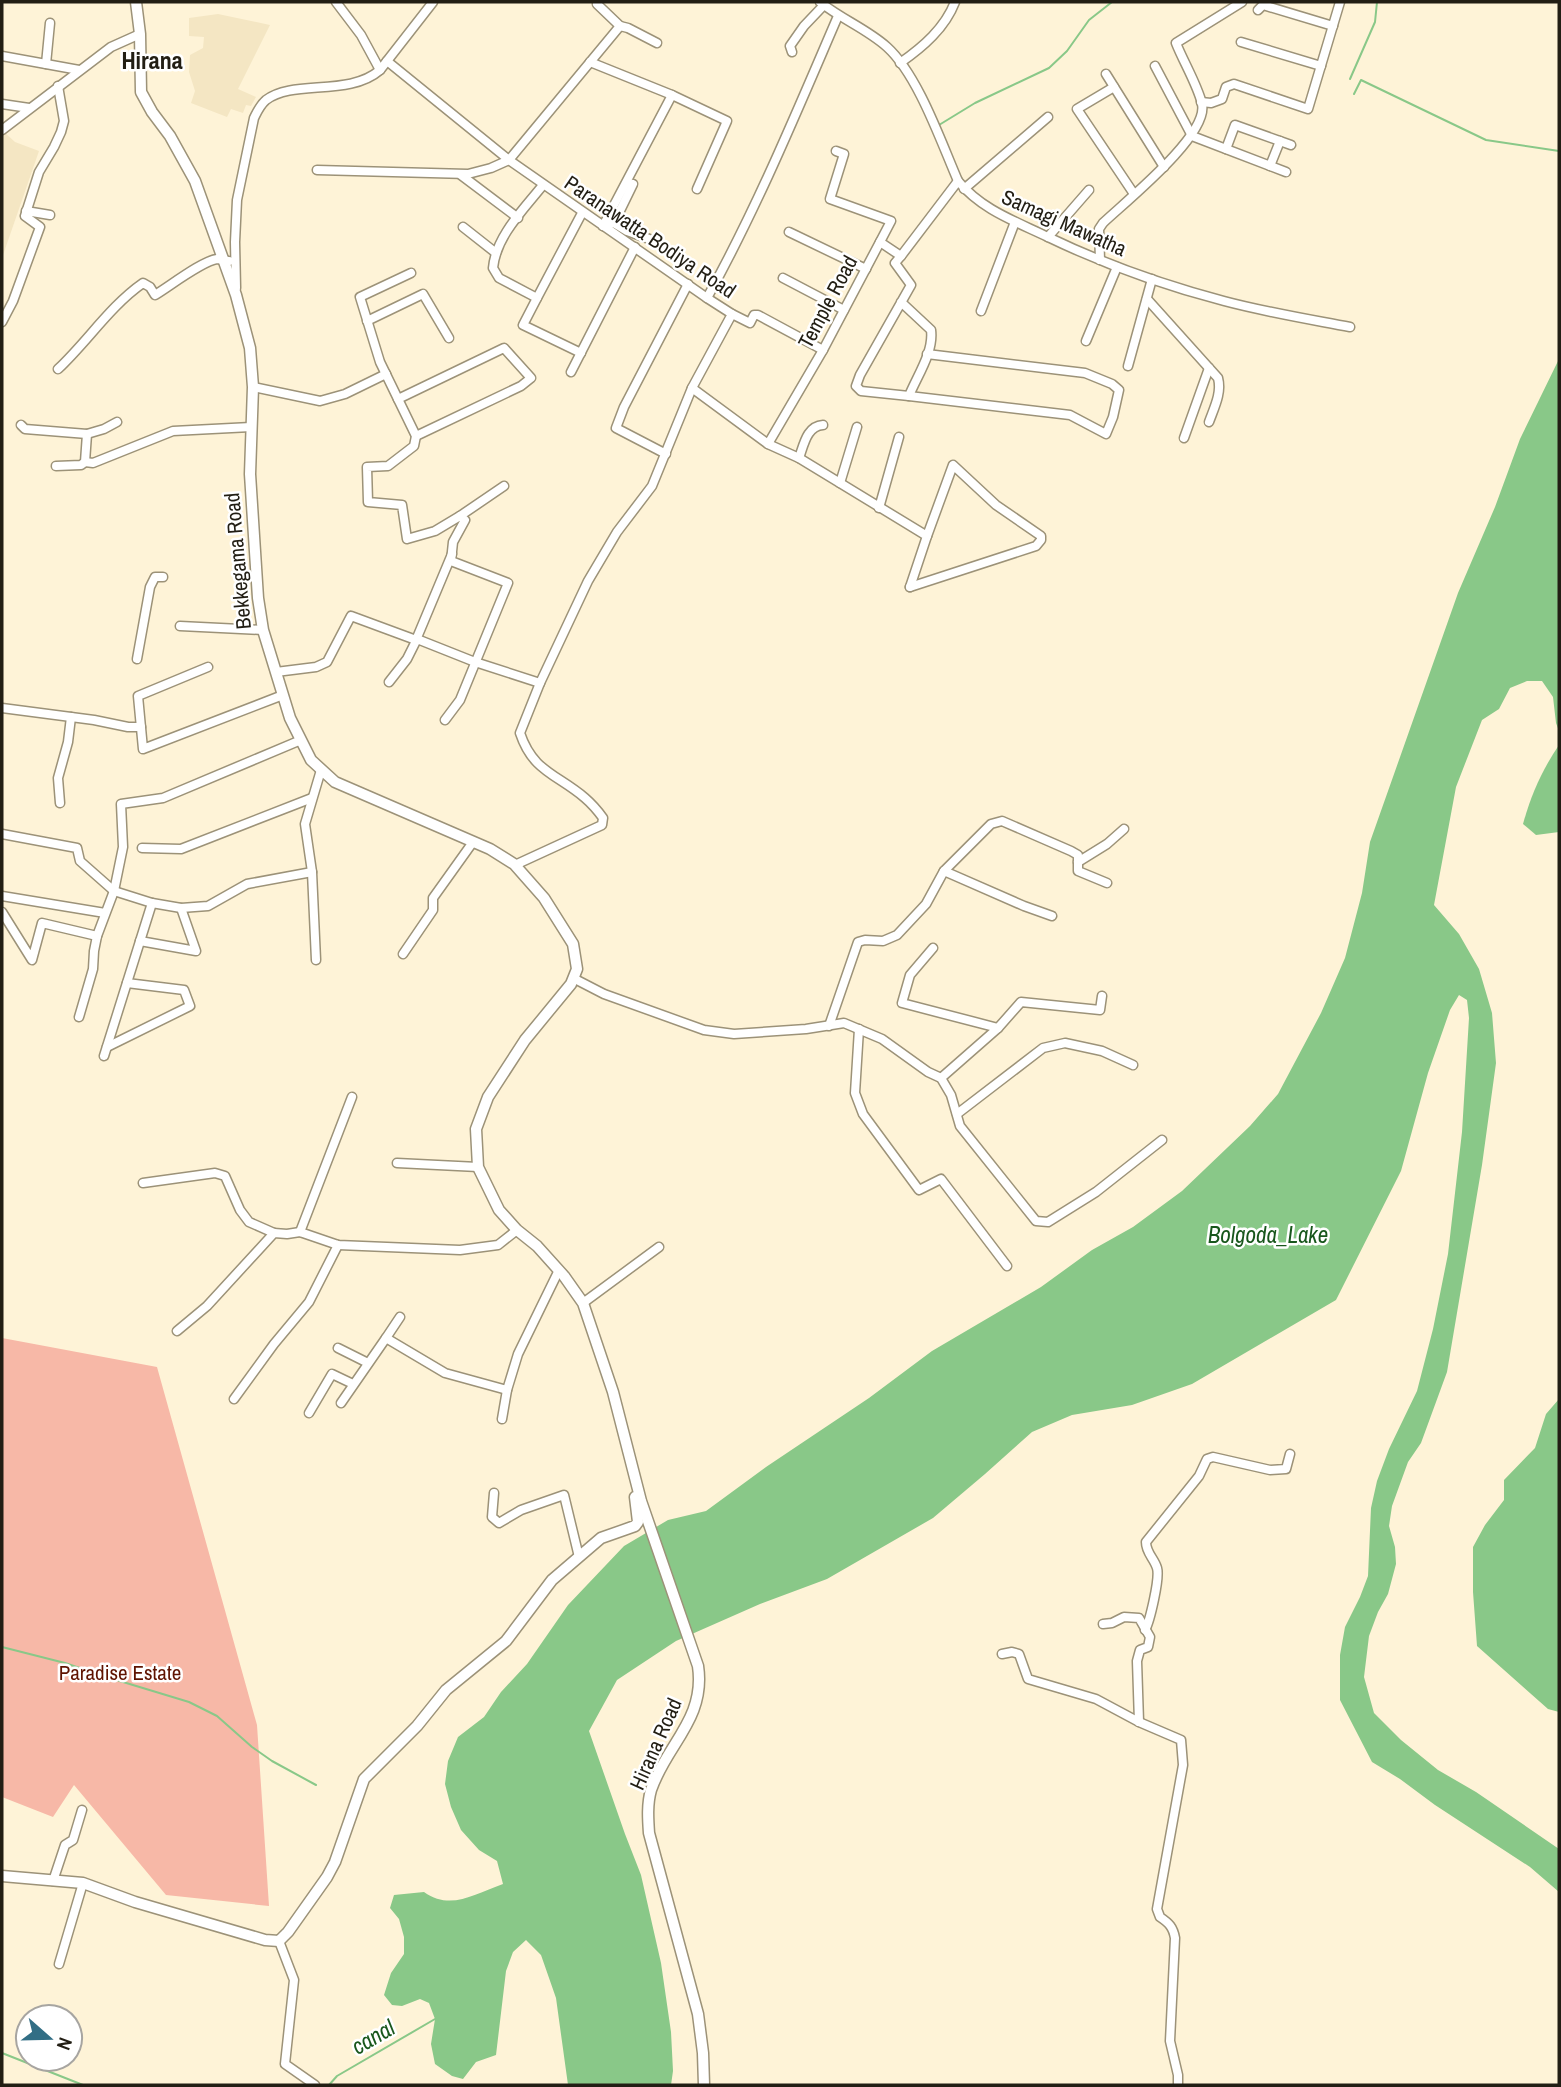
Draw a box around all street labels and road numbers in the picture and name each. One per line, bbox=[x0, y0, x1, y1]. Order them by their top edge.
street label: Paranawatta Bodiya Road bbox=[559, 168, 742, 305]
street label: Samagi Mawatha bbox=[997, 182, 1132, 263]
street label: Temple Road bbox=[791, 250, 864, 353]
street label: Bekkegama Road bbox=[217, 492, 258, 630]
street label: Hirana Road bbox=[622, 1693, 689, 1794]

